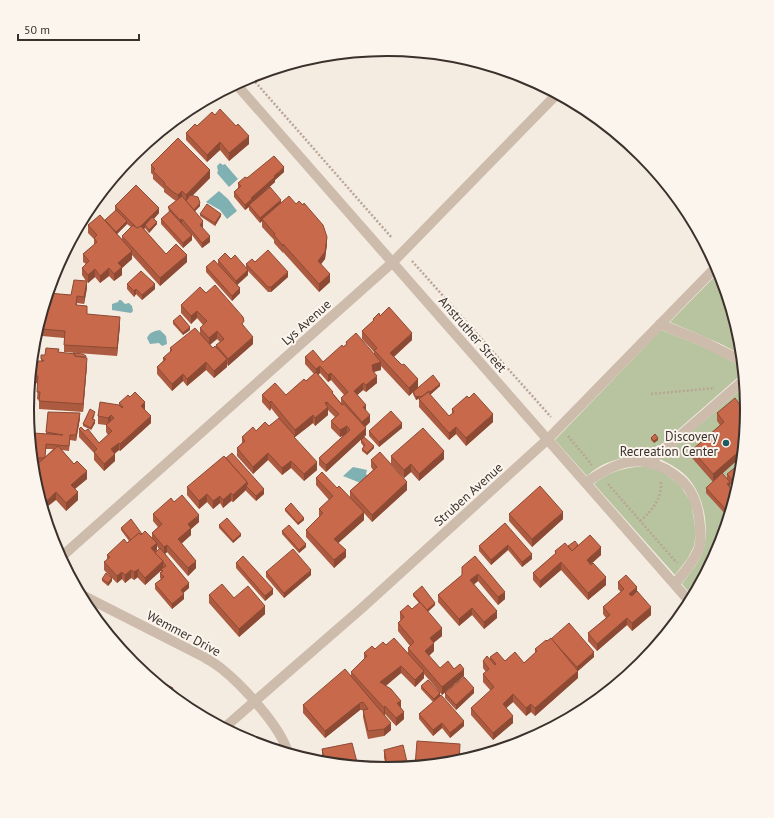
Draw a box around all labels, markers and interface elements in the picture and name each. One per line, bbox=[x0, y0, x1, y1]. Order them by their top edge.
scale bar bbox=[18, 16, 139, 42]
text: 50 m bbox=[24, 22, 50, 37]
street label: Anstruther Street bbox=[435, 293, 511, 376]
street label: Lys Avenue bbox=[278, 296, 335, 349]
place label: Discovery Recreation Center bbox=[620, 428, 719, 460]
marker: Discovery Recreation Center bbox=[721, 438, 731, 448]
street label: Struben Avenue bbox=[430, 459, 506, 530]
street label: Wemmer Drive bbox=[144, 607, 224, 660]

